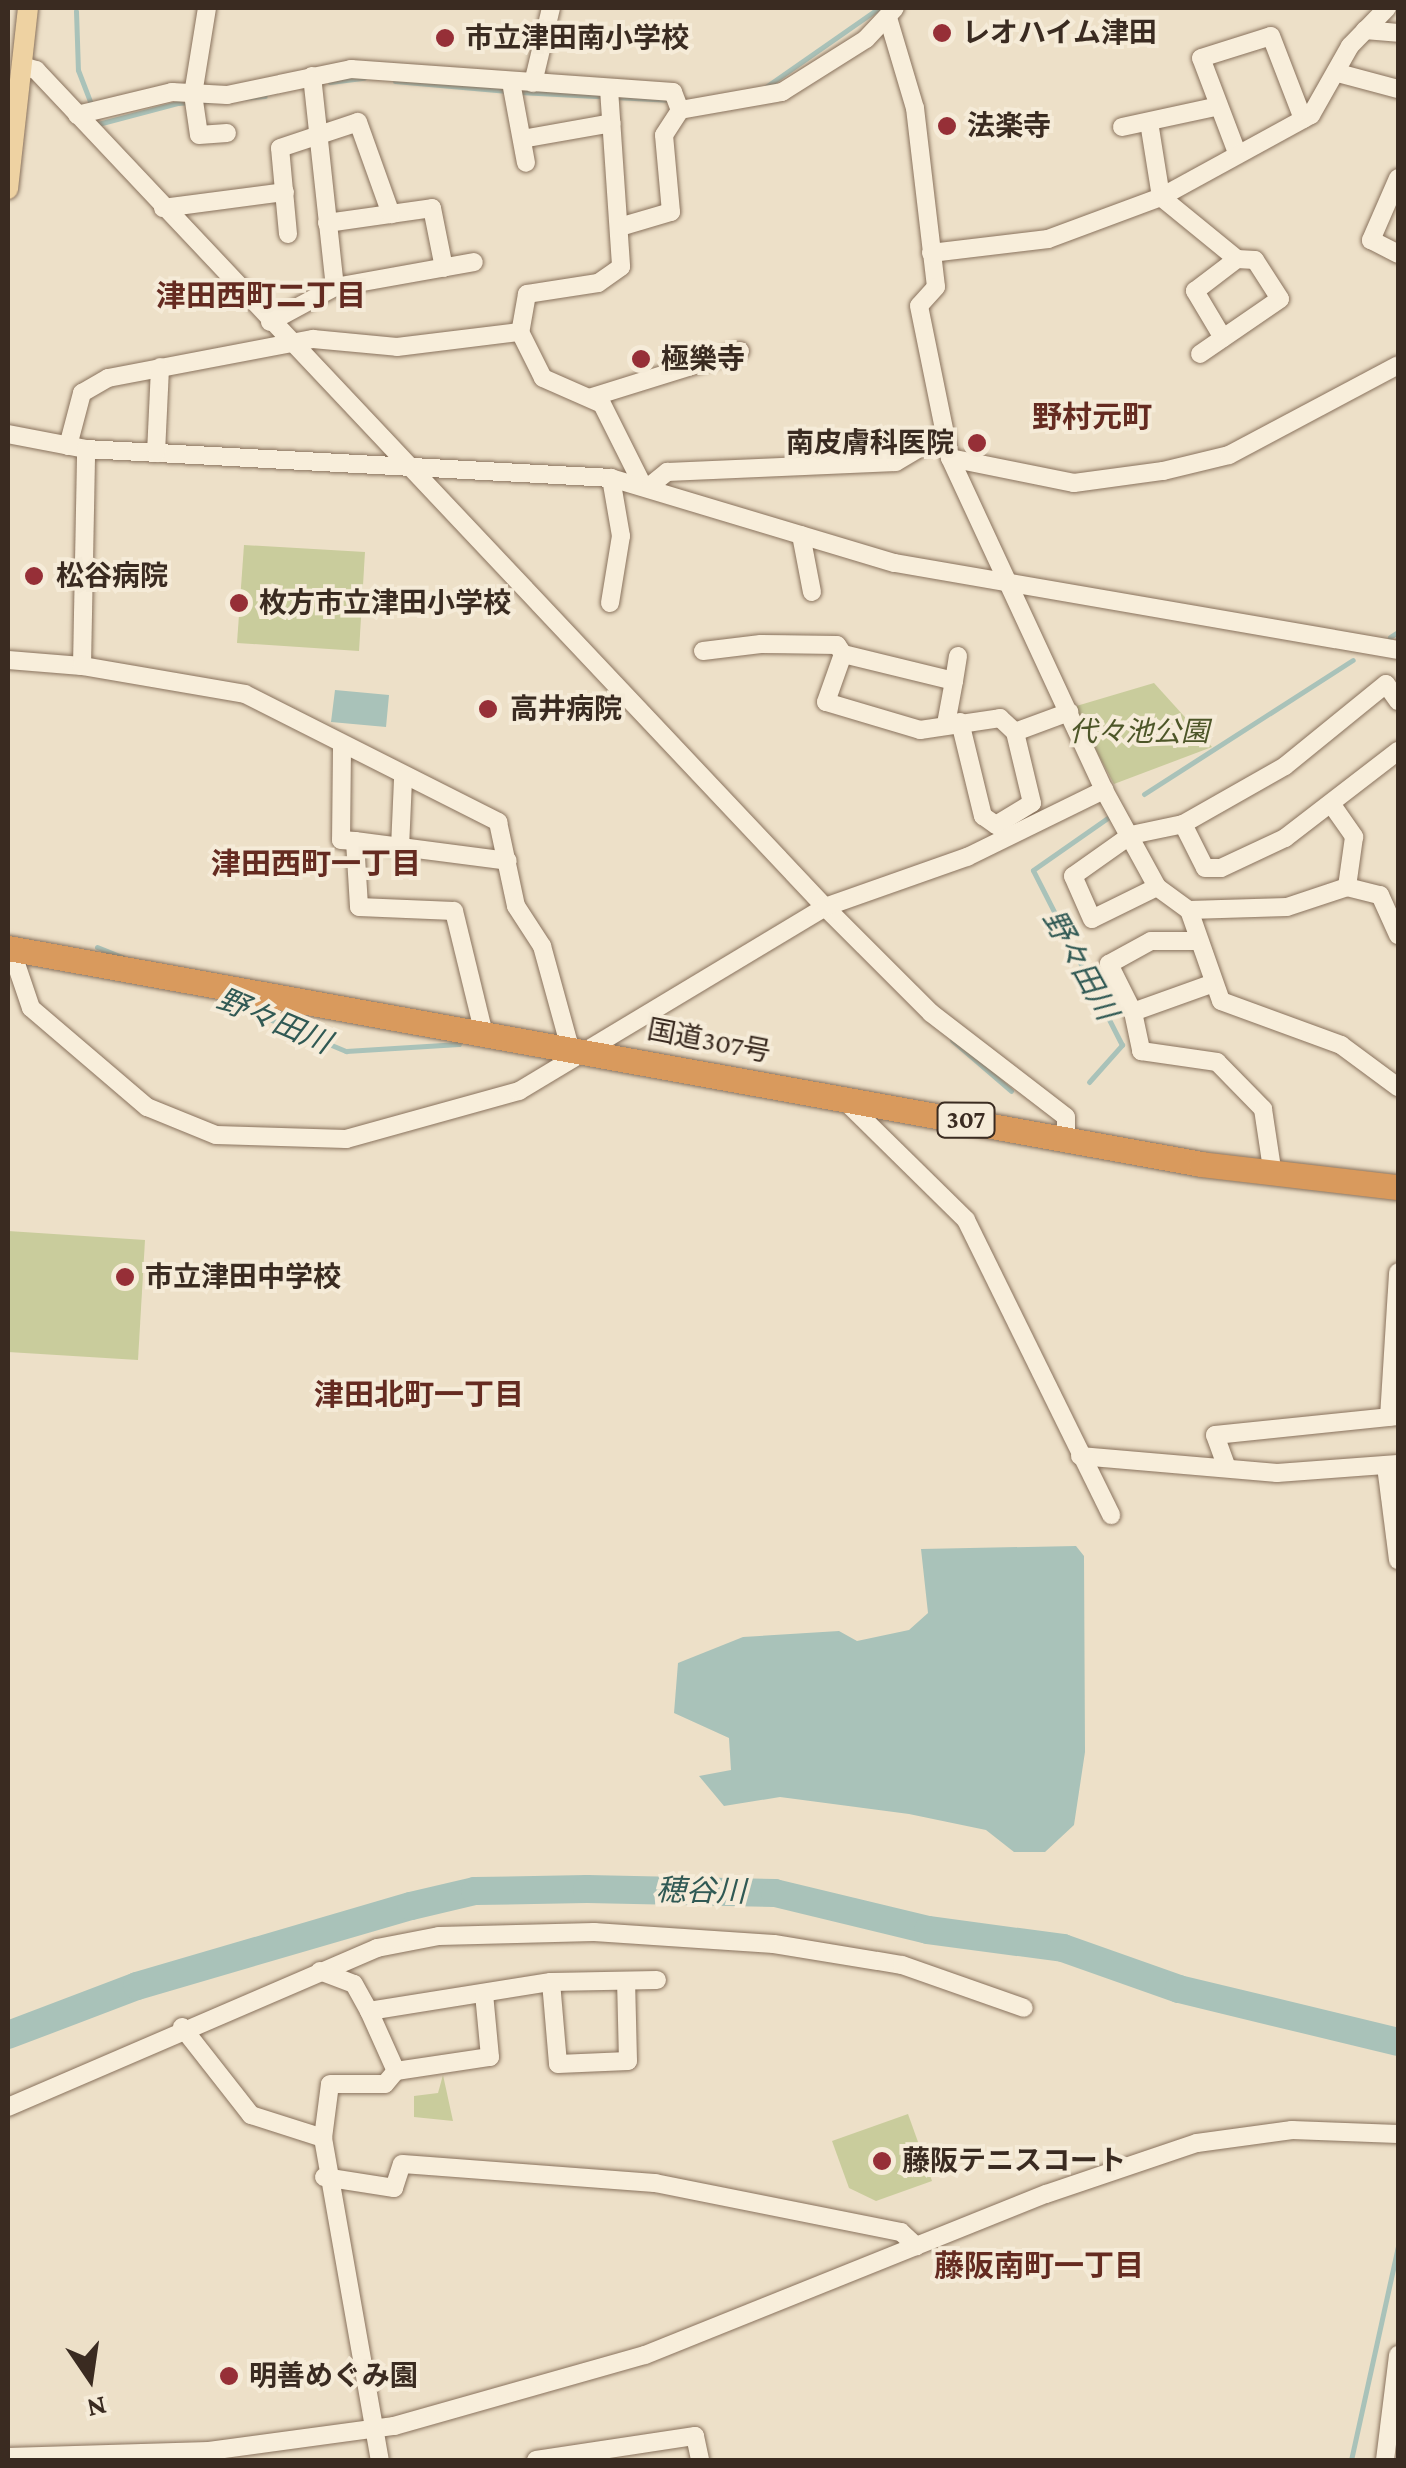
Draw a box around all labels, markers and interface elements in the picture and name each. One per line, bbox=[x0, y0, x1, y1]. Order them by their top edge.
place label: レオハイム津田 bbox=[962, 16, 1158, 50]
place label: 市立津田南小学校 bbox=[465, 21, 689, 55]
marker: レオハイム津田 bbox=[931, 22, 953, 44]
marker: 市立津田南小学校 bbox=[434, 27, 456, 49]
place label: 法楽寺 bbox=[967, 109, 1051, 143]
marker: 法楽寺 bbox=[936, 115, 958, 137]
district label: 津田西町二丁目 bbox=[156, 278, 366, 314]
place label: 極樂寺 bbox=[661, 342, 745, 376]
marker: 極樂寺 bbox=[630, 348, 652, 370]
district label: 野村元町 bbox=[1032, 399, 1152, 435]
place label: 南皮膚科医院 bbox=[786, 426, 954, 460]
marker: 南皮膚科医院 bbox=[964, 430, 990, 456]
place label: 松谷病院 bbox=[56, 559, 168, 593]
marker: 松谷病院 bbox=[21, 563, 47, 589]
place label: 枚方市立津田小学校 bbox=[259, 586, 511, 620]
marker: 枚方市立津田小学校 bbox=[228, 592, 250, 614]
place label: 高井病院 bbox=[510, 692, 622, 726]
marker: 高井病院 bbox=[475, 696, 501, 722]
park label: 代々池公園 bbox=[1069, 715, 1209, 749]
district label: 津田西町一丁目 bbox=[211, 846, 421, 882]
water label: 野々田川 bbox=[1035, 904, 1125, 1026]
water label: 野々田川 bbox=[212, 981, 336, 1061]
street label: 国道307号 bbox=[644, 1013, 774, 1069]
road number: 307 bbox=[936, 1100, 996, 1140]
place label: 市立津田中学校 bbox=[145, 1260, 341, 1294]
marker: 市立津田中学校 bbox=[114, 1266, 136, 1288]
district label: 津田北町一丁目 bbox=[314, 1377, 524, 1413]
water label: 穂谷川 bbox=[656, 1872, 746, 1910]
place label: 藤阪テニスコート bbox=[902, 2144, 1126, 2178]
marker: 藤阪テニスコート bbox=[871, 2150, 893, 2172]
district label: 藤阪南町一丁目 bbox=[934, 2248, 1144, 2284]
north arrow bbox=[40, 2328, 140, 2428]
place label: 明善めぐみ園 bbox=[249, 2359, 417, 2393]
marker: 明善めぐみ園 bbox=[218, 2365, 240, 2387]
text: N bbox=[84, 2390, 110, 2425]

